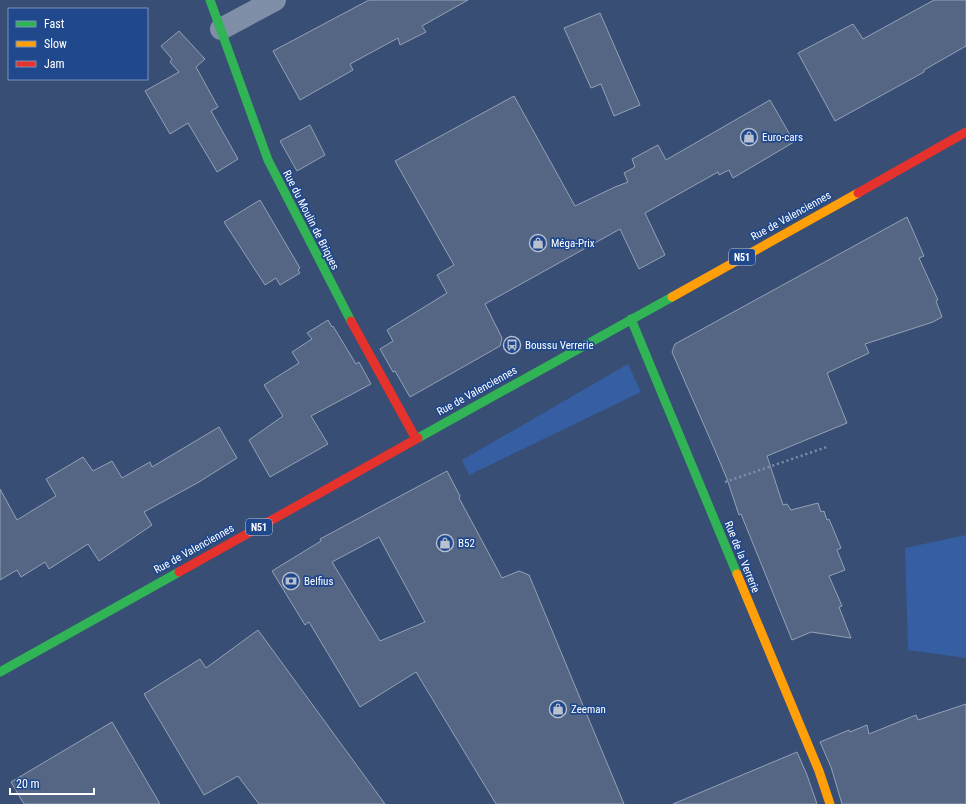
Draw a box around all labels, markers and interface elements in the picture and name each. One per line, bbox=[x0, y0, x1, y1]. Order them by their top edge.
legend bbox=[8, 8, 148, 80]
text: Fast bbox=[44, 17, 65, 31]
text: Slow bbox=[44, 37, 67, 51]
text: Jam bbox=[44, 57, 65, 71]
shop icon: Euro-cars bbox=[739, 127, 759, 147]
place label: Euro-cars bbox=[762, 131, 803, 144]
street label: Rue du Moulin de Briques bbox=[280, 168, 342, 272]
street label: Rue de Valenciennes bbox=[749, 189, 833, 243]
shop icon: Méga-Prix bbox=[528, 233, 548, 253]
place label: Méga-Prix bbox=[551, 237, 595, 250]
road number: N51 bbox=[729, 249, 755, 265]
bus stop icon: Boussu Verrerie bbox=[502, 335, 522, 355]
place label: Boussu Verrerie bbox=[525, 339, 594, 352]
street label: Rue de Valenciennes bbox=[435, 364, 519, 418]
road number: N51 bbox=[246, 519, 272, 535]
street label: Rue de la Verrerie bbox=[722, 519, 762, 595]
street label: Rue de Valenciennes bbox=[152, 522, 236, 576]
shop icon: B52 bbox=[435, 533, 455, 553]
place label: B52 bbox=[458, 537, 475, 550]
bank icon: Belfius bbox=[281, 571, 301, 591]
place label: Belfius bbox=[304, 575, 333, 588]
shop icon: Zeeman bbox=[548, 699, 568, 719]
place label: Zeeman bbox=[571, 703, 606, 716]
scale bar bbox=[10, 770, 94, 796]
text: 20 m bbox=[16, 777, 40, 791]

